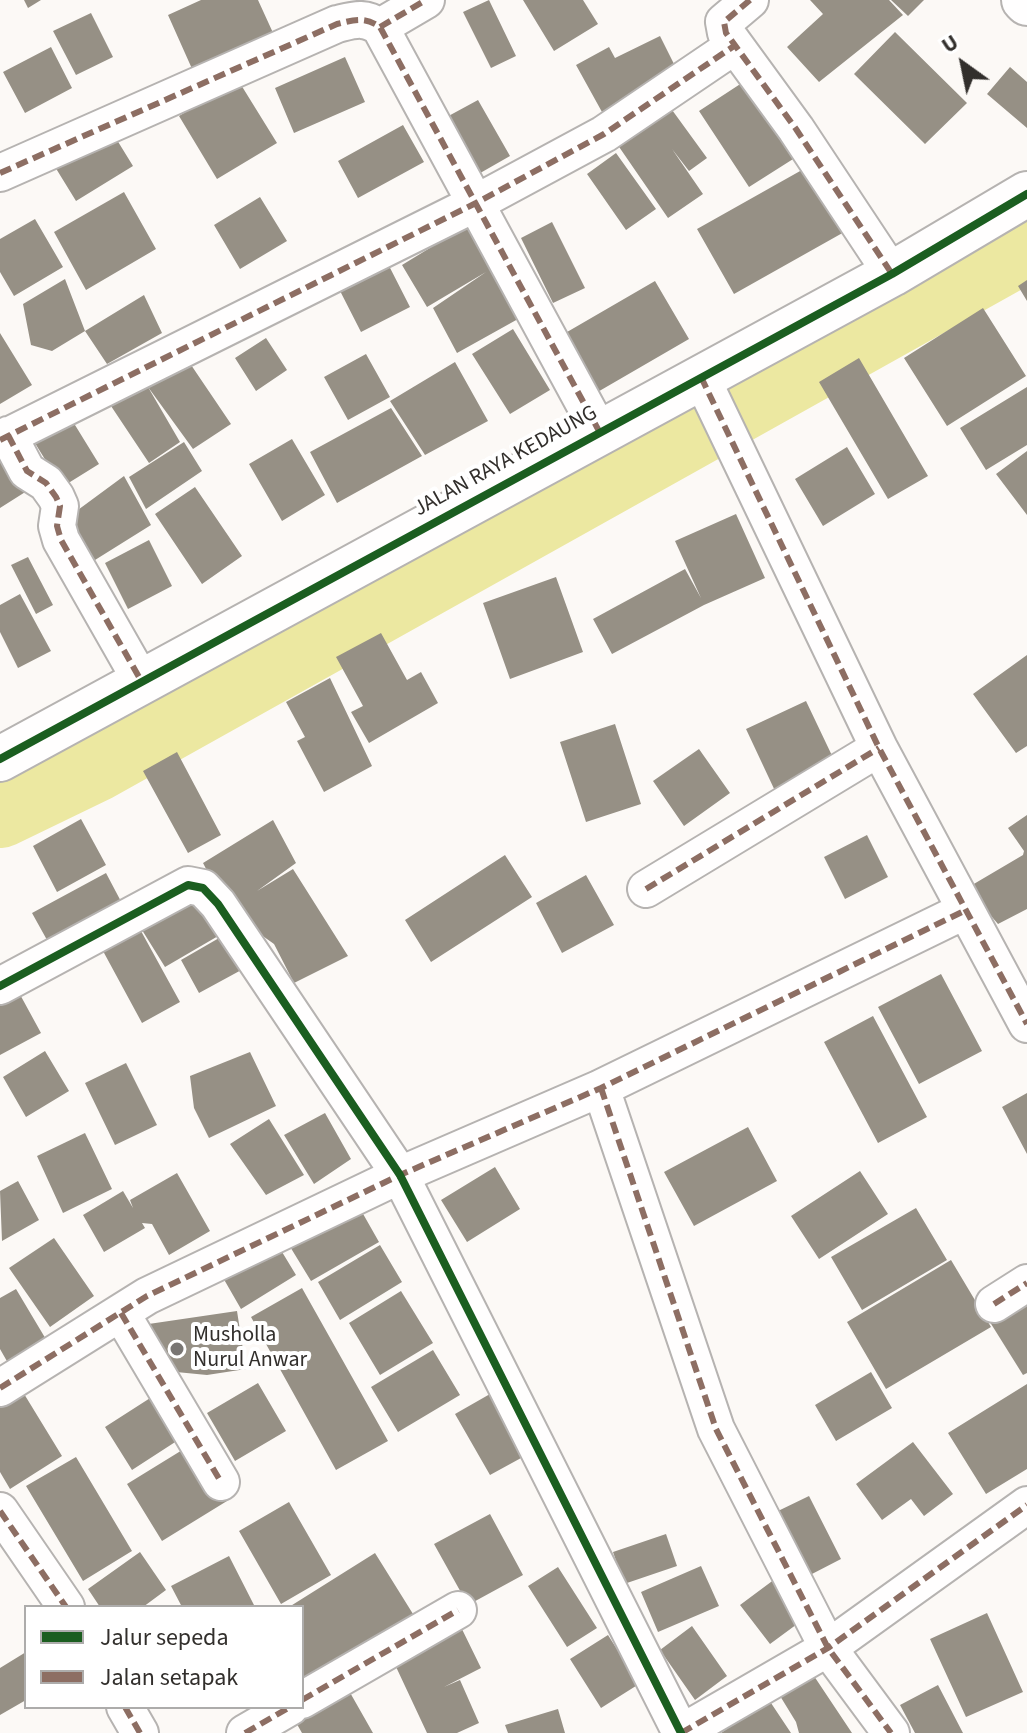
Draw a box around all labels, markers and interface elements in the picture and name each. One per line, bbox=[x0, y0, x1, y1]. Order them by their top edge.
north arrow bbox=[923, 24, 1003, 104]
text: U bbox=[935, 26, 965, 61]
street label: JALAN RAYA KEDAUNG bbox=[410, 401, 602, 523]
place label: Musholla Nurul Anwar bbox=[193, 1323, 307, 1374]
marker: Musholla Nurul Anwar bbox=[168, 1340, 186, 1358]
legend bbox=[24, 1605, 304, 1709]
text: Jalur sepeda bbox=[100, 1620, 229, 1655]
text: Jalan setapak bbox=[100, 1660, 238, 1695]

